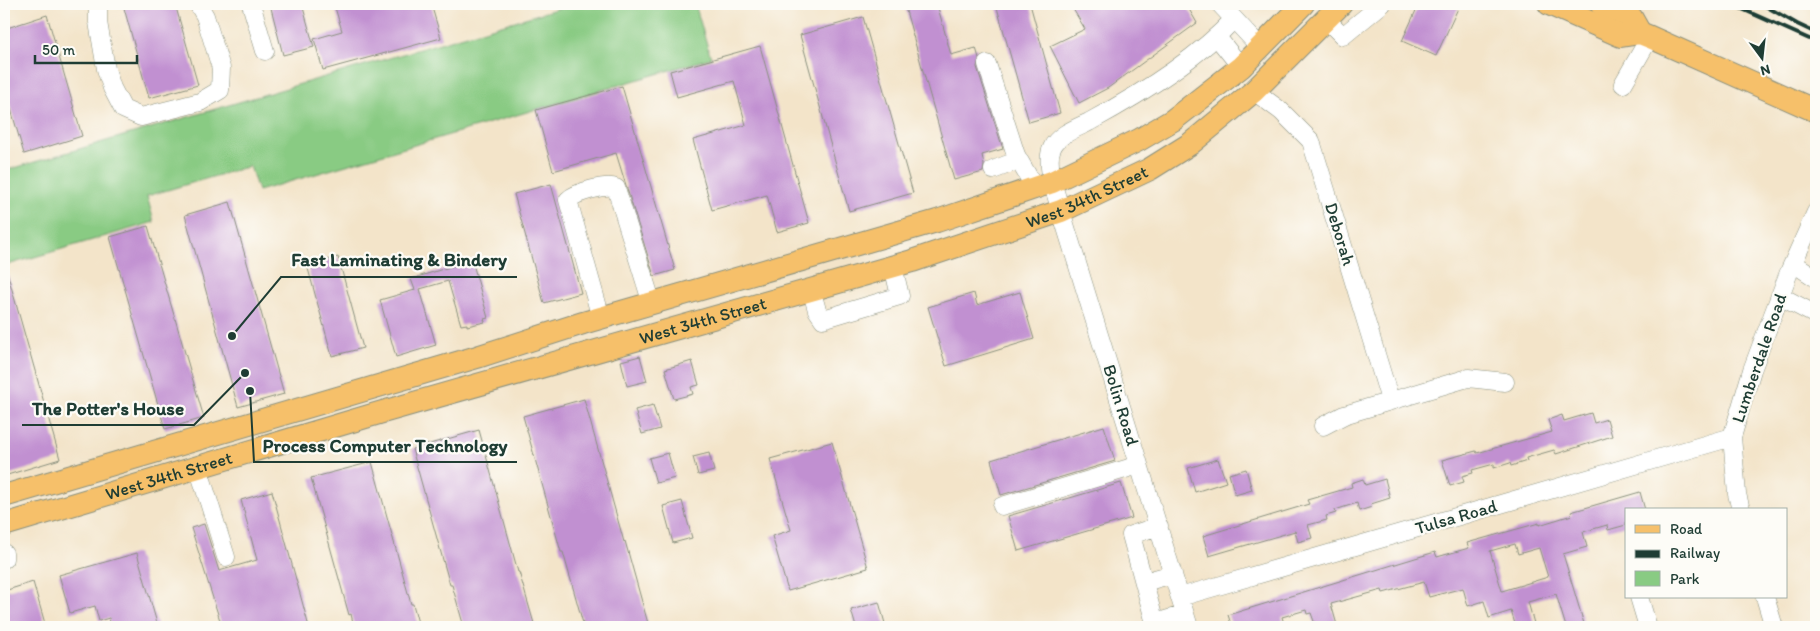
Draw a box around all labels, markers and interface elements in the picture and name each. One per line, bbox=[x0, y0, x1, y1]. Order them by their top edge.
scale bar bbox=[35, 32, 138, 64]
north arrow bbox=[1738, 32, 1788, 82]
text: 50 m bbox=[42, 41, 75, 59]
text: N bbox=[1758, 61, 1772, 80]
street label: West 34th Street bbox=[1023, 160, 1152, 233]
street label: Deborah bbox=[1320, 200, 1360, 269]
callout: Fast Laminating & Bindery bbox=[281, 243, 517, 277]
text: Fast Laminating & Bindery bbox=[291, 248, 507, 271]
street label: Lumberdale Road bbox=[1727, 290, 1791, 426]
street label: West 34th Street bbox=[637, 292, 769, 349]
street label: Bolin Road bbox=[1098, 362, 1144, 448]
callout: The Potter's House bbox=[22, 391, 194, 425]
text: The Potter's House bbox=[31, 397, 184, 420]
callout: Process Computer Technology bbox=[254, 428, 517, 462]
text: Process Computer Technology bbox=[263, 434, 508, 457]
street label: West 34th Street bbox=[103, 446, 235, 505]
street label: Tulsa Road bbox=[1412, 495, 1500, 539]
legend bbox=[1625, 508, 1788, 598]
text: Road bbox=[1670, 520, 1703, 538]
text: Railway bbox=[1670, 544, 1720, 562]
text: Park bbox=[1670, 570, 1700, 588]

